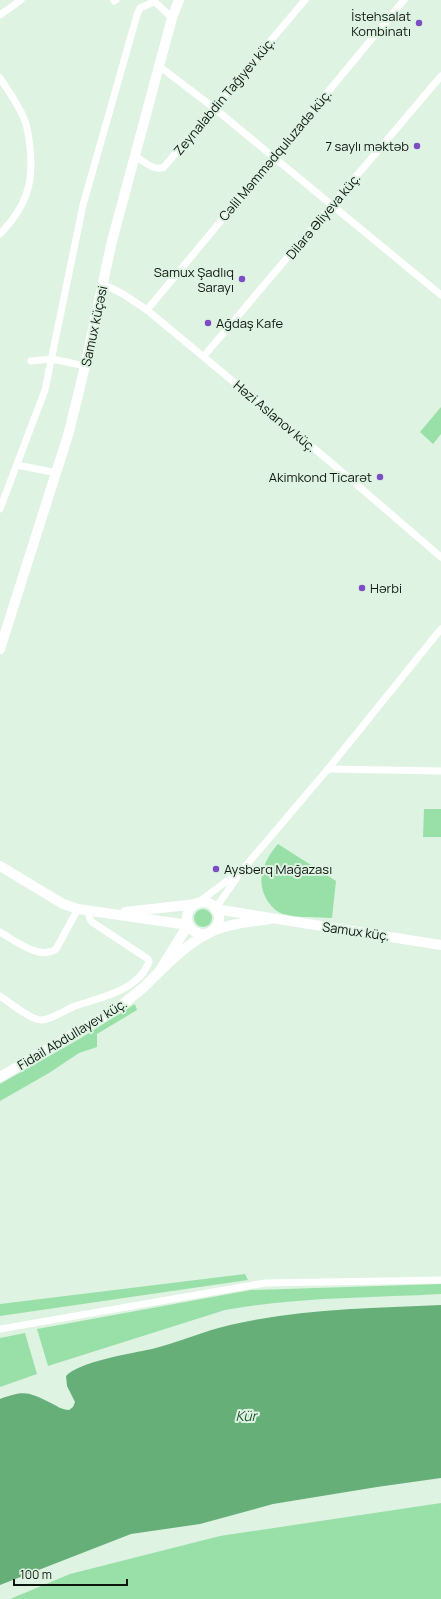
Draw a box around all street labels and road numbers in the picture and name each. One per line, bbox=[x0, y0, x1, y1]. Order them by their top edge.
street label: Zeynalabdin Tağıyev küç. bbox=[169, 33, 279, 159]
street label: Cəlil Məmmədquluzadə küç. bbox=[215, 85, 335, 225]
street label: Dilarə Əliyeva küç. bbox=[282, 169, 364, 263]
street label: Samux küçəsi bbox=[77, 284, 111, 368]
street label: Həzi Aslanov küç. bbox=[230, 376, 320, 456]
street label: Samux küç. bbox=[321, 917, 391, 945]
street label: Fidail Abdullayev küç. bbox=[14, 994, 130, 1074]

